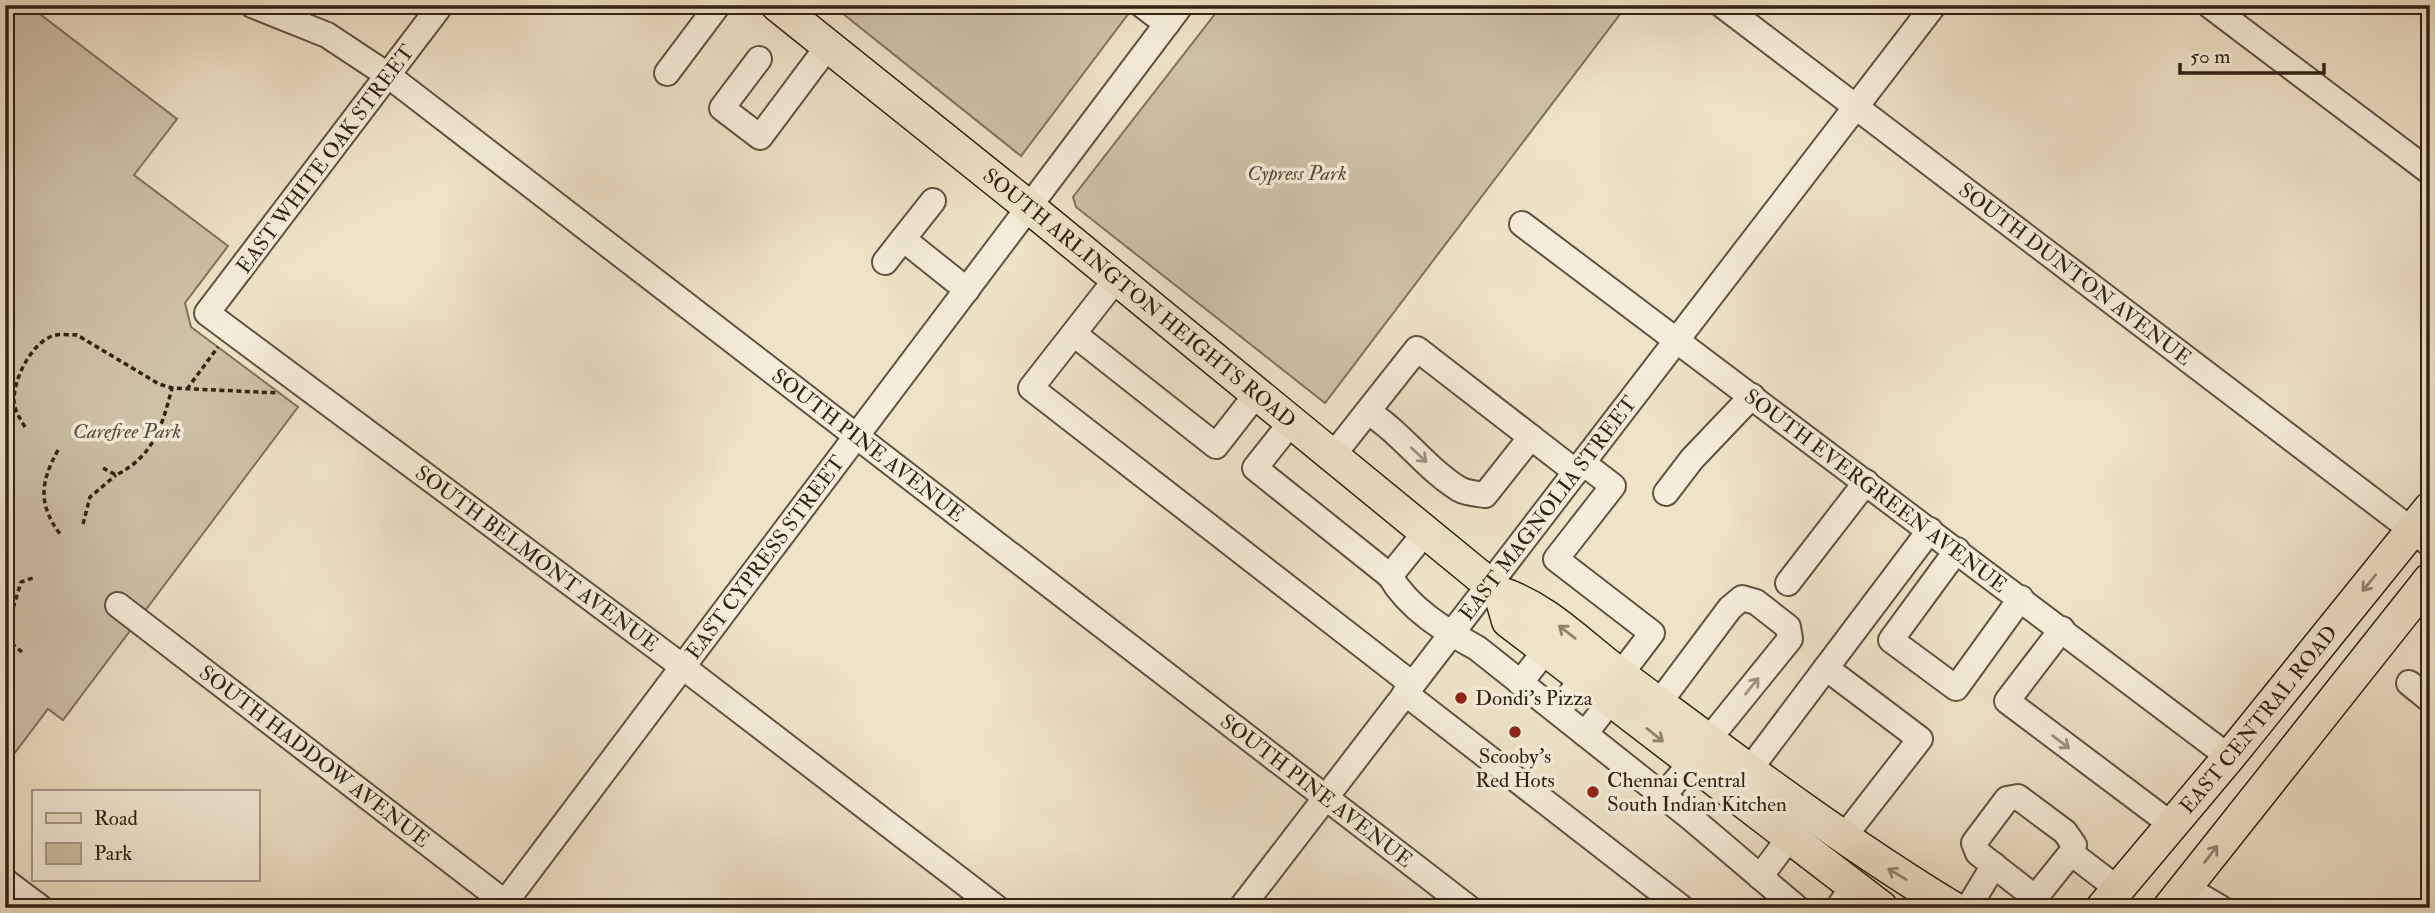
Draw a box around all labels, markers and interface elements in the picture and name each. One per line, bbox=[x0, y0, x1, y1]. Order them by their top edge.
scale bar bbox=[2180, 32, 2323, 76]
street label: EAST WHITE OAK STREET bbox=[230, 39, 421, 279]
text: 50 m bbox=[2190, 43, 2231, 70]
park label: Cypress Park bbox=[1247, 160, 1347, 187]
street label: SOUTH ARLINGTON HEIGHTS ROAD bbox=[977, 162, 1301, 434]
street label: SOUTH DUNTON AVENUE bbox=[1953, 177, 2197, 372]
street label: SOUTH PINE AVENUE bbox=[766, 363, 970, 528]
street label: SOUTH EVERGREEN AVENUE bbox=[1738, 383, 2012, 599]
street label: EAST MAGNOLIA STREET bbox=[1453, 390, 1643, 626]
park label: Carefree Park bbox=[73, 418, 181, 445]
one-way arrow bbox=[1410, 447, 1427, 464]
street label: EAST CYPRESS STREET bbox=[680, 450, 851, 665]
street label: SOUTH BELMONT AVENUE bbox=[409, 459, 664, 658]
one-way arrow bbox=[2361, 574, 2377, 592]
street label: EAST CENTRAL ROAD bbox=[2174, 620, 2344, 820]
one-way arrow bbox=[1558, 625, 1576, 640]
street label: SOUTH HADDOW AVENUE bbox=[194, 659, 435, 854]
one-way arrow bbox=[1744, 678, 1759, 696]
place label: Dondi's Pizza bbox=[1475, 685, 1593, 712]
marker: Dondi's Pizza bbox=[1453, 690, 1469, 706]
street label: SOUTH PINE AVENUE bbox=[1214, 708, 1418, 874]
marker: Scooby's Red Hots bbox=[1507, 724, 1523, 740]
one-way arrow bbox=[1645, 727, 1663, 742]
one-way arrow bbox=[2052, 734, 2070, 749]
place label: Scooby's Red Hots bbox=[1475, 743, 1555, 794]
place label: Chennai Central South Indian Kitchen bbox=[1607, 767, 1787, 818]
marker: Chennai Central South Indian Kitchen bbox=[1585, 784, 1601, 800]
legend bbox=[32, 790, 259, 881]
text: Road bbox=[94, 805, 139, 832]
text: Park bbox=[94, 840, 132, 867]
one-way arrow bbox=[2203, 845, 2218, 864]
one-way arrow bbox=[1887, 867, 1907, 881]

